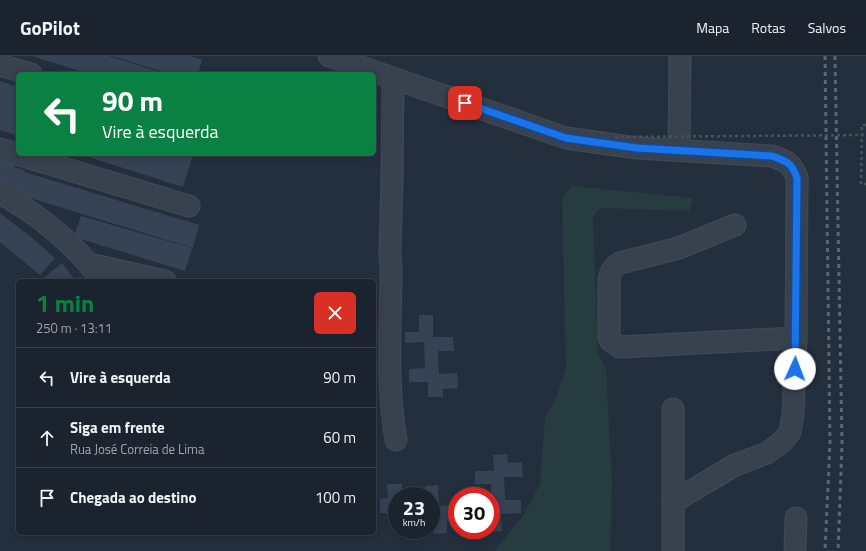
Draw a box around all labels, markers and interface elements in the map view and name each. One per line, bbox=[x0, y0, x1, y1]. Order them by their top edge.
text: GoPilot bbox=[20, 13, 80, 42]
text: Mapa bbox=[696, 17, 729, 38]
text: Rotas bbox=[751, 17, 786, 38]
text: Salvos bbox=[808, 17, 846, 38]
text: 90 m bbox=[102, 79, 163, 122]
pin bbox=[448, 86, 482, 120]
icon: left bbox=[36, 88, 88, 140]
icon: arrive bbox=[454, 92, 476, 114]
text: Vire à esquerda bbox=[102, 118, 219, 145]
text: 1 min bbox=[36, 285, 94, 321]
button: close bbox=[314, 292, 356, 334]
text: 250 m · 13:11 bbox=[36, 318, 112, 338]
position arrow bbox=[774, 348, 816, 390]
text: Vire à esquerda bbox=[70, 366, 171, 389]
text: 90 m bbox=[323, 366, 356, 389]
icon: left bbox=[36, 367, 58, 389]
text: Siga em frente bbox=[70, 416, 165, 439]
text: 60 m bbox=[323, 426, 356, 449]
icon: ahead bbox=[36, 427, 58, 449]
text: Rua José Correia de Lima bbox=[70, 439, 205, 459]
text: Chegada ao destino bbox=[70, 486, 196, 509]
text: 100 m bbox=[315, 486, 356, 509]
icon: arrive bbox=[36, 487, 58, 509]
speed limit sign: 30 bbox=[448, 487, 500, 539]
text: 23 bbox=[403, 492, 425, 523]
text: km/h bbox=[403, 515, 425, 530]

